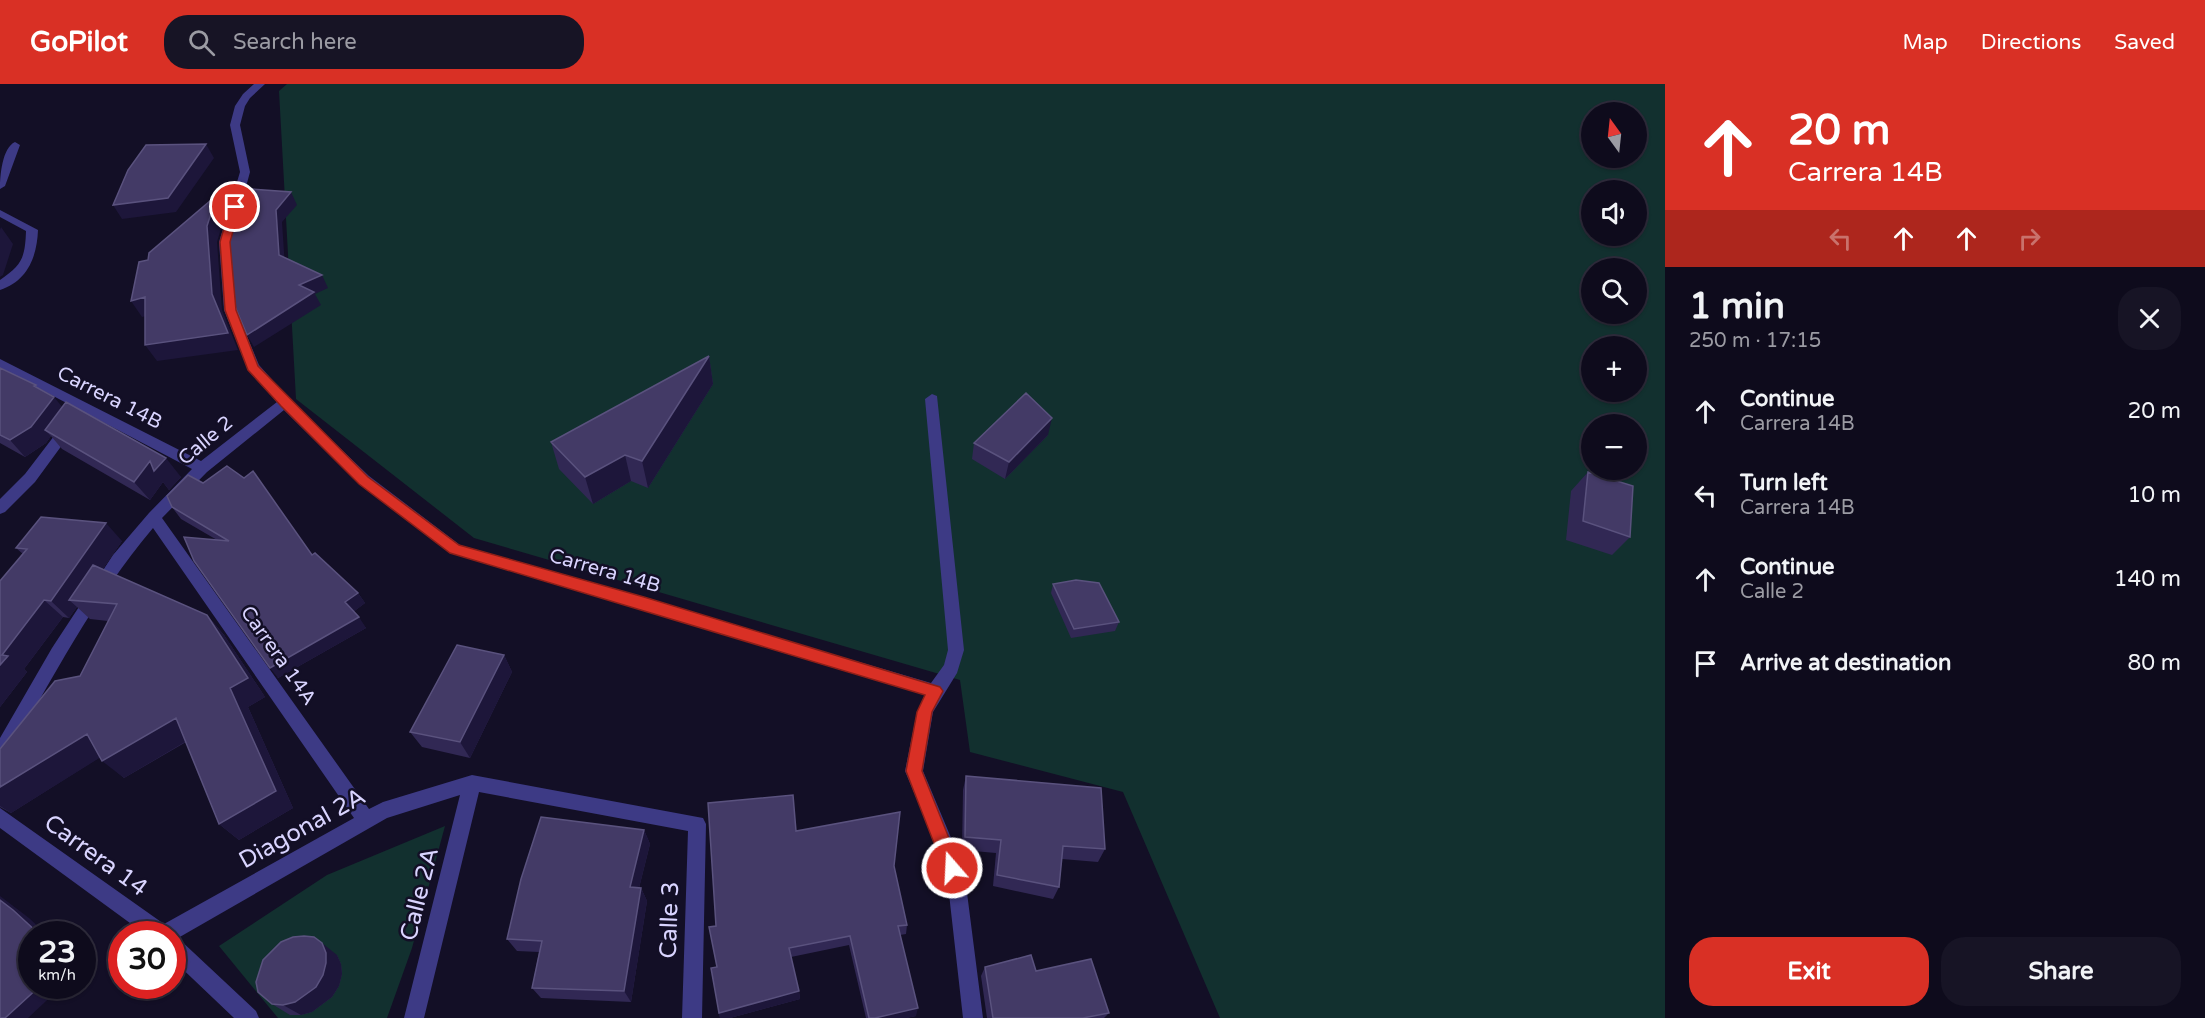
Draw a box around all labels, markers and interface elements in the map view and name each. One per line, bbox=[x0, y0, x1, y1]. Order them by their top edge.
search box bbox=[164, 15, 584, 69]
text: GoPilot bbox=[30, 25, 128, 59]
icon: search bbox=[185, 26, 218, 59]
text: Search here bbox=[233, 29, 357, 55]
text: Map bbox=[1902, 30, 1948, 55]
text: Directions bbox=[1981, 30, 2081, 55]
text: Saved bbox=[2114, 30, 2175, 55]
north arrow bbox=[1581, 102, 1647, 168]
map controls bbox=[1581, 102, 1647, 480]
text: 20 m bbox=[1788, 105, 1890, 156]
icon: ahead bbox=[1689, 108, 1767, 186]
text: Carrera 14B bbox=[1788, 156, 1943, 189]
button: sound bbox=[1581, 180, 1647, 246]
pin bbox=[209, 181, 260, 232]
icon: arrive bbox=[218, 190, 251, 223]
icon: left bbox=[1824, 222, 1857, 255]
icon: ahead bbox=[1887, 222, 1920, 255]
icon: ahead bbox=[1950, 222, 1983, 255]
icon: right bbox=[2013, 222, 2046, 255]
button: search bbox=[1581, 258, 1647, 324]
text: 1 min bbox=[1689, 285, 1785, 328]
button: close bbox=[2118, 287, 2181, 350]
text: 250 m · 17:15 bbox=[1689, 329, 1821, 353]
button: + bbox=[1581, 336, 1647, 402]
street label: Carrera 14B bbox=[53, 361, 166, 435]
text: Continue bbox=[1740, 386, 1835, 412]
icon: ahead bbox=[1689, 395, 1722, 428]
text: 20 m bbox=[2127, 398, 2181, 424]
street label: Calle 2 bbox=[173, 411, 238, 471]
text: Carrera 14B bbox=[1740, 412, 1855, 436]
button: − bbox=[1581, 414, 1647, 480]
text: Turn left bbox=[1740, 470, 1828, 496]
icon: left bbox=[1689, 479, 1722, 512]
text: 10 m bbox=[2127, 482, 2181, 508]
text: Carrera 14B bbox=[1740, 496, 1855, 520]
street label: Carrera 14B bbox=[546, 544, 663, 598]
text: Continue bbox=[1740, 554, 1835, 580]
icon: ahead bbox=[1689, 563, 1722, 596]
text: 140 m bbox=[2114, 566, 2181, 592]
text: Calle 2 bbox=[1740, 580, 1804, 604]
street label: Carrera 14A bbox=[235, 601, 321, 710]
icon: arrive bbox=[1689, 647, 1722, 680]
text: Arrive at destination bbox=[1740, 650, 1951, 676]
text: 80 m bbox=[2127, 650, 2181, 676]
street label: Diagonal 2A bbox=[234, 782, 371, 875]
street label: Carrera 14 bbox=[38, 808, 153, 903]
position arrow bbox=[920, 836, 984, 900]
street label: Calle 2A bbox=[394, 845, 445, 944]
street label: Calle 3 bbox=[654, 881, 685, 959]
speed limit sign: 30 bbox=[108, 921, 186, 999]
text: 23 bbox=[38, 934, 76, 971]
button: Exit bbox=[1689, 937, 1929, 1006]
button: Share bbox=[1941, 937, 2181, 1006]
text: km/h bbox=[38, 966, 76, 984]

